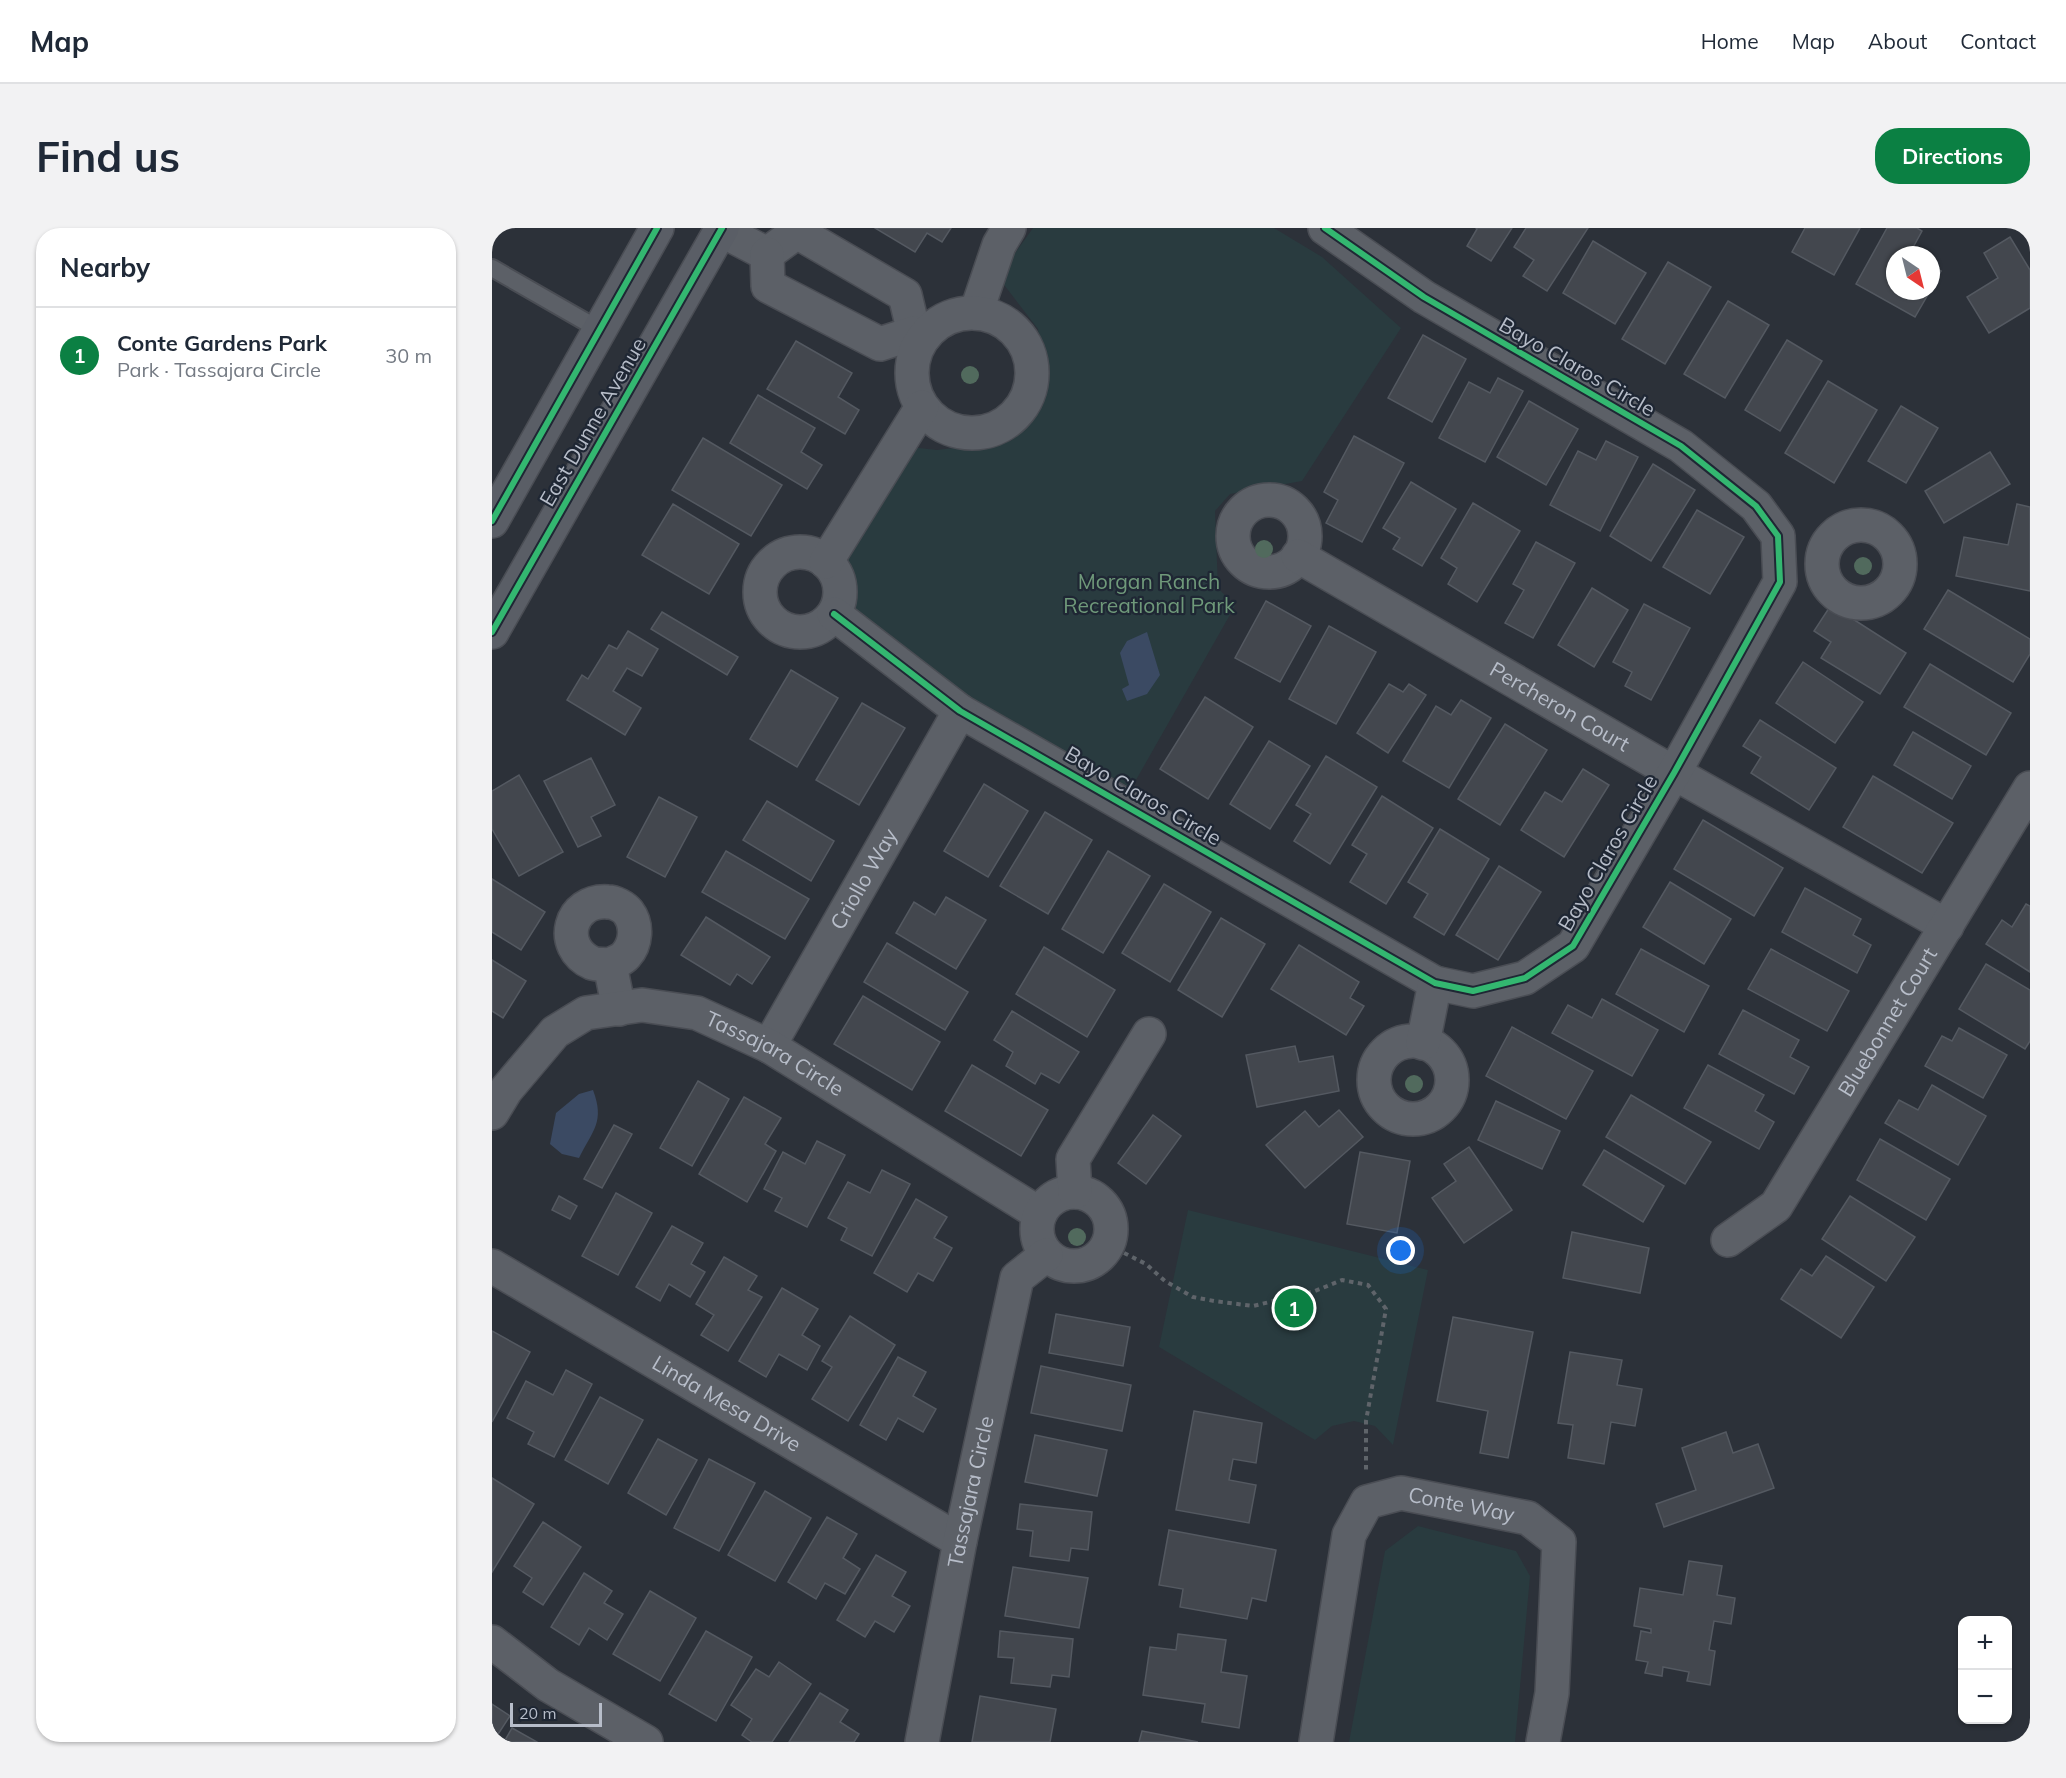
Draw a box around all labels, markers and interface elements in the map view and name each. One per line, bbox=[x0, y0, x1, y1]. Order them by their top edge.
text: Map bbox=[30, 24, 89, 59]
text: Home bbox=[1701, 28, 1759, 54]
text: Map bbox=[1792, 28, 1835, 54]
text: About bbox=[1868, 28, 1927, 54]
text: Contact bbox=[1960, 28, 2036, 54]
button: Directions bbox=[1875, 128, 2030, 184]
text: Find us bbox=[36, 130, 180, 183]
north arrow bbox=[1886, 246, 1940, 300]
text: Nearby bbox=[60, 251, 150, 284]
street label: Bayo Claros Circle bbox=[1495, 311, 1660, 421]
text: Conte Gardens Park bbox=[117, 329, 327, 357]
street label: East Dunne Avenue bbox=[533, 333, 651, 510]
text: 1 bbox=[74, 343, 86, 368]
text: 30 m bbox=[385, 343, 432, 368]
text: Park · Tassajara Circle bbox=[117, 357, 321, 382]
park label: Morgan Ranch Recreational Park bbox=[1063, 568, 1235, 618]
street label: Percheron Court bbox=[1486, 656, 1635, 757]
street label: Bayo Claros Circle bbox=[1061, 740, 1226, 850]
street label: Bayo Claros Circle bbox=[1552, 770, 1662, 935]
street label: Criollo Way bbox=[824, 823, 902, 934]
street label: Bluebonnet Court bbox=[1832, 942, 1942, 1101]
street label: Tassajara Circle bbox=[702, 1005, 849, 1101]
your location bbox=[1386, 1236, 1415, 1265]
pin: 1 bbox=[1274, 1286, 1314, 1330]
street label: Linda Mesa Drive bbox=[648, 1349, 806, 1457]
street label: Tassajara Circle bbox=[941, 1413, 999, 1569]
street label: Conte Way bbox=[1406, 1481, 1517, 1527]
map controls bbox=[1958, 1616, 2012, 1724]
button: + bbox=[1958, 1616, 2012, 1670]
button: − bbox=[1958, 1670, 2012, 1724]
scale bar bbox=[510, 1700, 602, 1728]
text: 20 m bbox=[519, 1703, 556, 1723]

